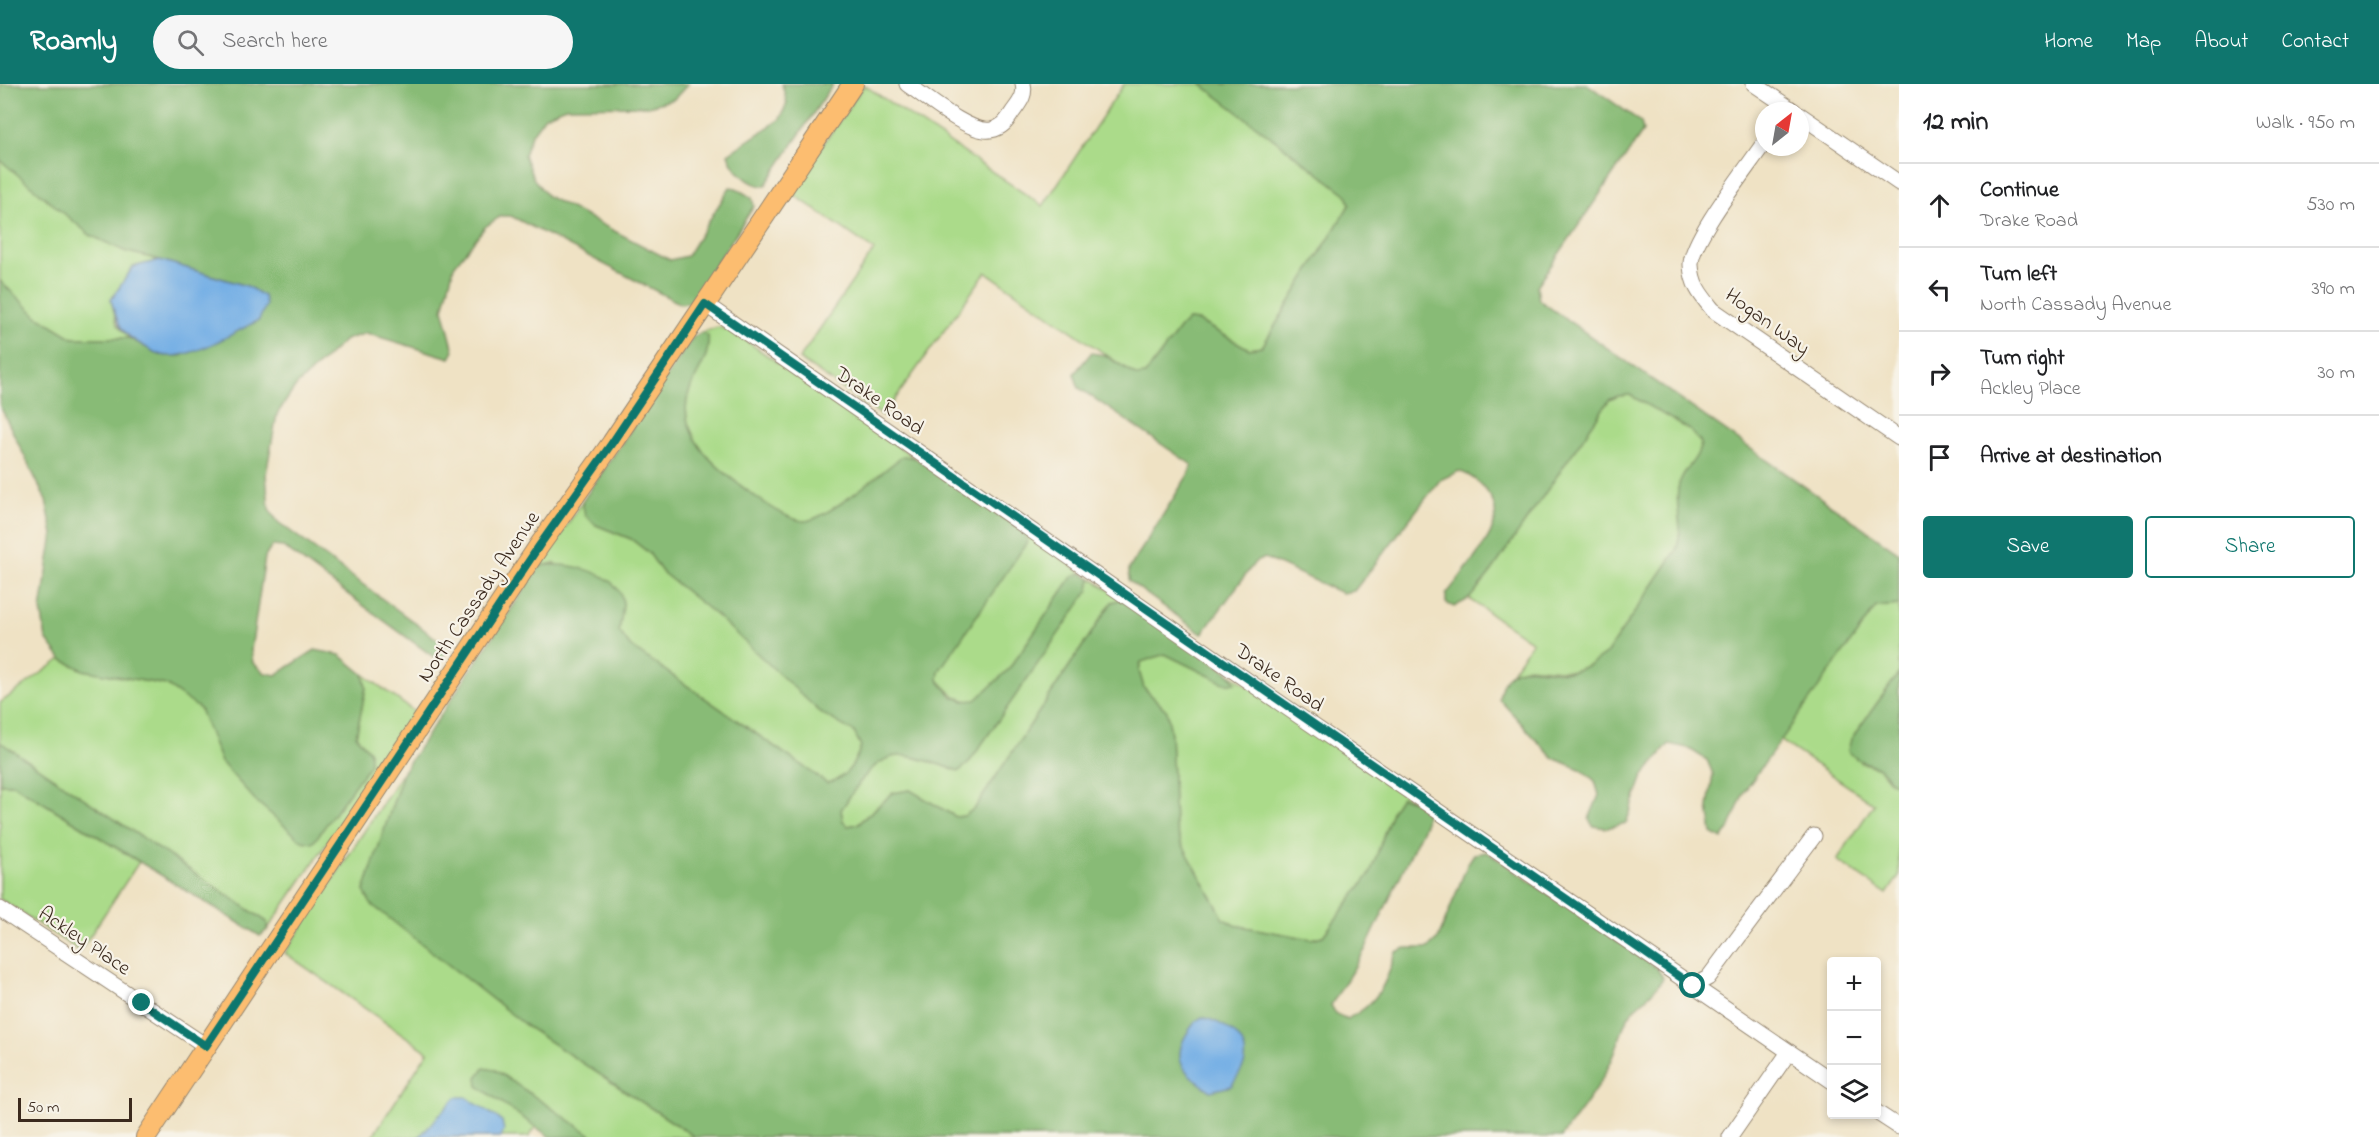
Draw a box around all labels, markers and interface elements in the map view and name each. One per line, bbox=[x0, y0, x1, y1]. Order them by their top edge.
search box bbox=[153, 15, 573, 69]
text: Roamly bbox=[30, 22, 117, 63]
icon: search bbox=[174, 26, 207, 59]
text: Search here bbox=[222, 26, 328, 58]
text: Home bbox=[2044, 27, 2093, 57]
text: Map bbox=[2126, 27, 2161, 57]
text: About bbox=[2194, 27, 2248, 57]
text: Contact bbox=[2281, 27, 2349, 57]
north arrow bbox=[1755, 102, 1809, 156]
text: 12 min bbox=[1923, 104, 1988, 142]
text: Walk · 950 m bbox=[2256, 109, 2355, 138]
text: Continue bbox=[1980, 175, 2059, 207]
icon: ahead bbox=[1923, 189, 1956, 222]
text: 530 m bbox=[2306, 191, 2355, 220]
text: Drake Road bbox=[1980, 207, 2078, 236]
text: Turn left bbox=[1980, 259, 2057, 291]
icon: left bbox=[1923, 273, 1956, 306]
text: 390 m bbox=[2312, 275, 2355, 304]
street label: Hogan Way bbox=[1717, 281, 1816, 365]
text: North Cassady Avenue bbox=[1980, 291, 2171, 320]
text: Turn right bbox=[1980, 343, 2065, 375]
icon: right bbox=[1923, 357, 1956, 390]
street label: Drake Road bbox=[827, 359, 930, 444]
text: 30 m bbox=[2318, 359, 2355, 388]
text: Ackley Place bbox=[1980, 375, 2081, 404]
icon: arrive bbox=[1923, 441, 1956, 474]
text: Arrive at destination bbox=[1980, 441, 2162, 473]
street label: North Cassady Avenue bbox=[411, 505, 550, 690]
button: Save bbox=[1923, 516, 2133, 578]
button: Share bbox=[2145, 516, 2355, 578]
street label: Drake Road bbox=[1227, 636, 1330, 721]
street label: Ackley Place bbox=[31, 900, 137, 986]
map controls bbox=[1827, 957, 1881, 1119]
button: + bbox=[1827, 957, 1881, 1011]
route start bbox=[1679, 972, 1705, 998]
route end bbox=[128, 989, 154, 1015]
button: − bbox=[1827, 1011, 1881, 1065]
button: layers bbox=[1827, 1065, 1881, 1119]
scale bar bbox=[18, 1095, 132, 1122]
text: 50 m bbox=[27, 1096, 59, 1120]

